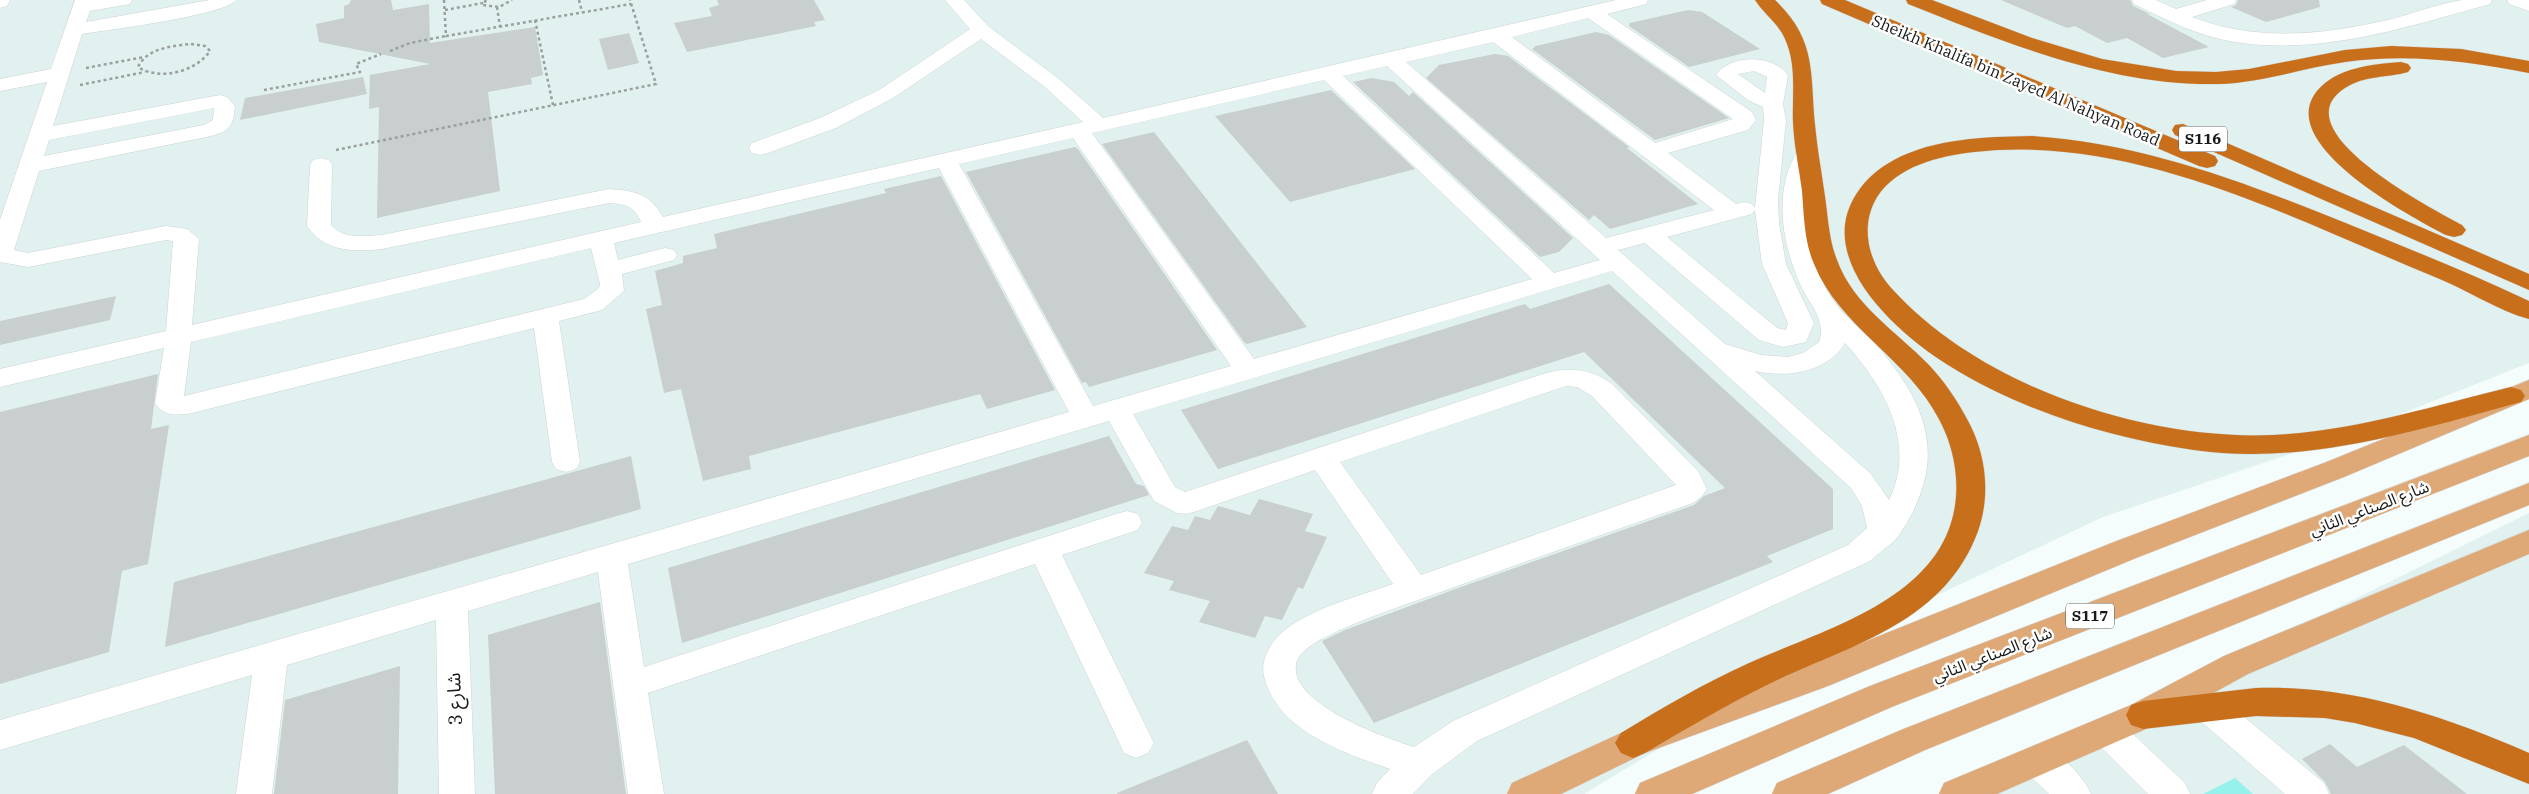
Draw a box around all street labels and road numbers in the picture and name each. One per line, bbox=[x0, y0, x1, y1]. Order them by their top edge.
street label: Sheikh Khalifa bin Zayed Al Nahyan Road bbox=[1869, 10, 2163, 150]
road number: S116 bbox=[2179, 126, 2227, 152]
street label: شارع الصناعي الثاني bbox=[2306, 476, 2433, 543]
road number: S117 bbox=[2066, 604, 2114, 628]
street label: شارع الصناعي الثاني bbox=[1929, 622, 2056, 689]
street label: شارع 3 bbox=[441, 672, 469, 726]

